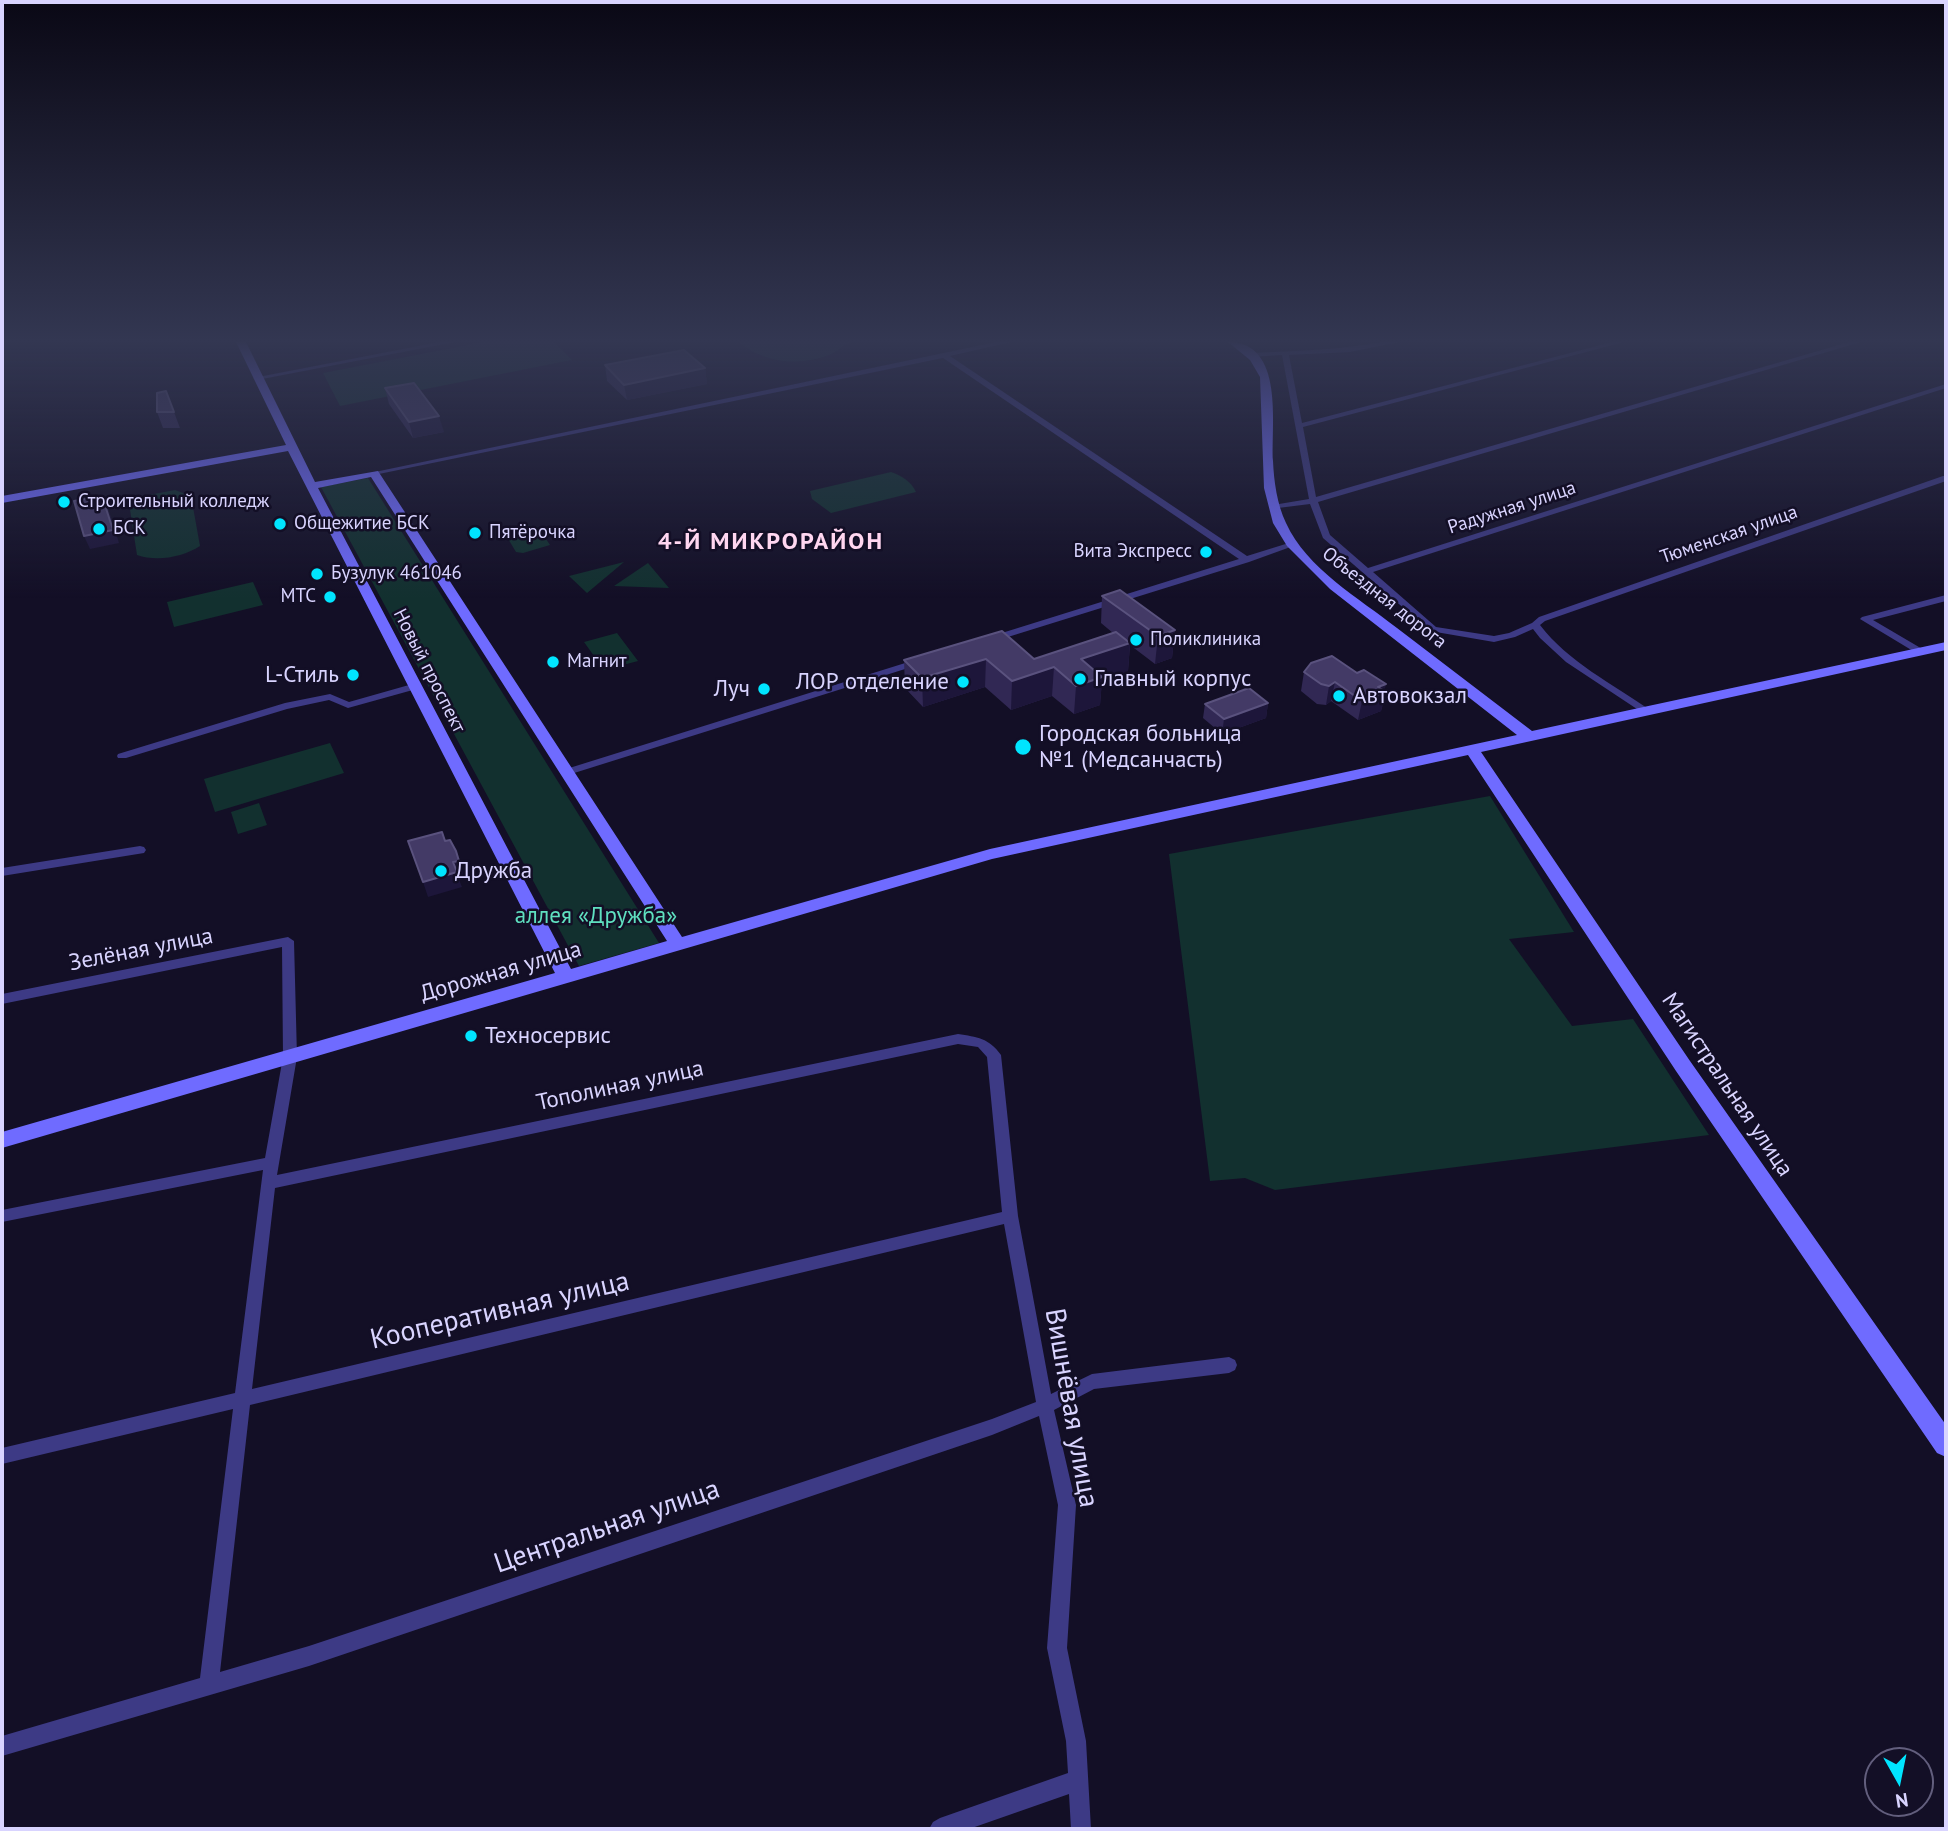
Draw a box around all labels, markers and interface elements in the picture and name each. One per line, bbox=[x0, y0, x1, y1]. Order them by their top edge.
street label: Радужная улица bbox=[1445, 477, 1579, 539]
place label: Строительный колледж bbox=[78, 491, 269, 513]
marker: Строительный колледж bbox=[56, 494, 72, 510]
street label: Тюменская улица bbox=[1657, 501, 1801, 569]
place label: Общежитие БСК bbox=[294, 513, 429, 535]
marker: Общежитие БСК bbox=[272, 516, 288, 532]
place label: БСК bbox=[113, 518, 146, 540]
marker: БСК bbox=[91, 521, 107, 537]
place label: Пятёрочка bbox=[489, 522, 576, 544]
marker: Пятёрочка bbox=[467, 525, 483, 541]
district label: 4-Й МИКРОРАЙОН bbox=[660, 528, 882, 556]
place label: Вита Экспресс bbox=[1073, 541, 1192, 563]
street label: Объездная дорога bbox=[1317, 542, 1451, 654]
marker: Вита Экспресс bbox=[1198, 544, 1214, 560]
place label: Бузулук 461046 bbox=[331, 563, 462, 585]
marker: Бузулук 461046 bbox=[309, 566, 325, 582]
place label: МТС bbox=[280, 586, 316, 608]
marker: МТС bbox=[322, 589, 338, 605]
street label: Новый проспект bbox=[388, 605, 470, 737]
place label: Поликлиника bbox=[1150, 629, 1261, 651]
marker: Поликлиника bbox=[1128, 632, 1144, 648]
place label: Магнит bbox=[567, 651, 627, 673]
marker: Магнит bbox=[545, 654, 561, 670]
place label: L-Стиль bbox=[265, 661, 339, 689]
place label: Главный корпус bbox=[1094, 665, 1251, 693]
marker: L-Стиль bbox=[345, 667, 361, 683]
place label: ЛОР отделение bbox=[796, 668, 949, 696]
marker: Главный корпус bbox=[1072, 671, 1088, 687]
marker: ЛОР отделение bbox=[955, 674, 971, 690]
place label: Луч bbox=[714, 675, 750, 703]
marker: Луч bbox=[756, 681, 772, 697]
place label: Автовокзал bbox=[1353, 682, 1467, 710]
marker: Автовокзал bbox=[1331, 688, 1347, 704]
place label: Городская больница №1 (Медсанчасть) bbox=[1039, 720, 1242, 774]
marker: Городская больница №1 (Медсанчасть) bbox=[1013, 737, 1033, 757]
place label: Дружба bbox=[455, 857, 532, 885]
marker: Дружба bbox=[433, 863, 449, 879]
park label: аллея «Дружба» bbox=[515, 902, 677, 930]
street label: Зелёная улица bbox=[67, 922, 215, 978]
street label: Дорожная улица bbox=[417, 936, 585, 1008]
street label: Магистральная улица bbox=[1655, 988, 1799, 1182]
place label: Техносервис bbox=[485, 1022, 611, 1050]
marker: Техносервис bbox=[463, 1028, 479, 1044]
street label: Тополиная улица bbox=[534, 1055, 706, 1117]
street label: Кооперативная улица bbox=[367, 1265, 633, 1357]
street label: Вишнёвая улица bbox=[1037, 1306, 1105, 1510]
street label: Центральная улица bbox=[490, 1473, 724, 1581]
north arrow bbox=[1864, 1747, 1934, 1817]
text: N bbox=[1894, 1788, 1910, 1814]

